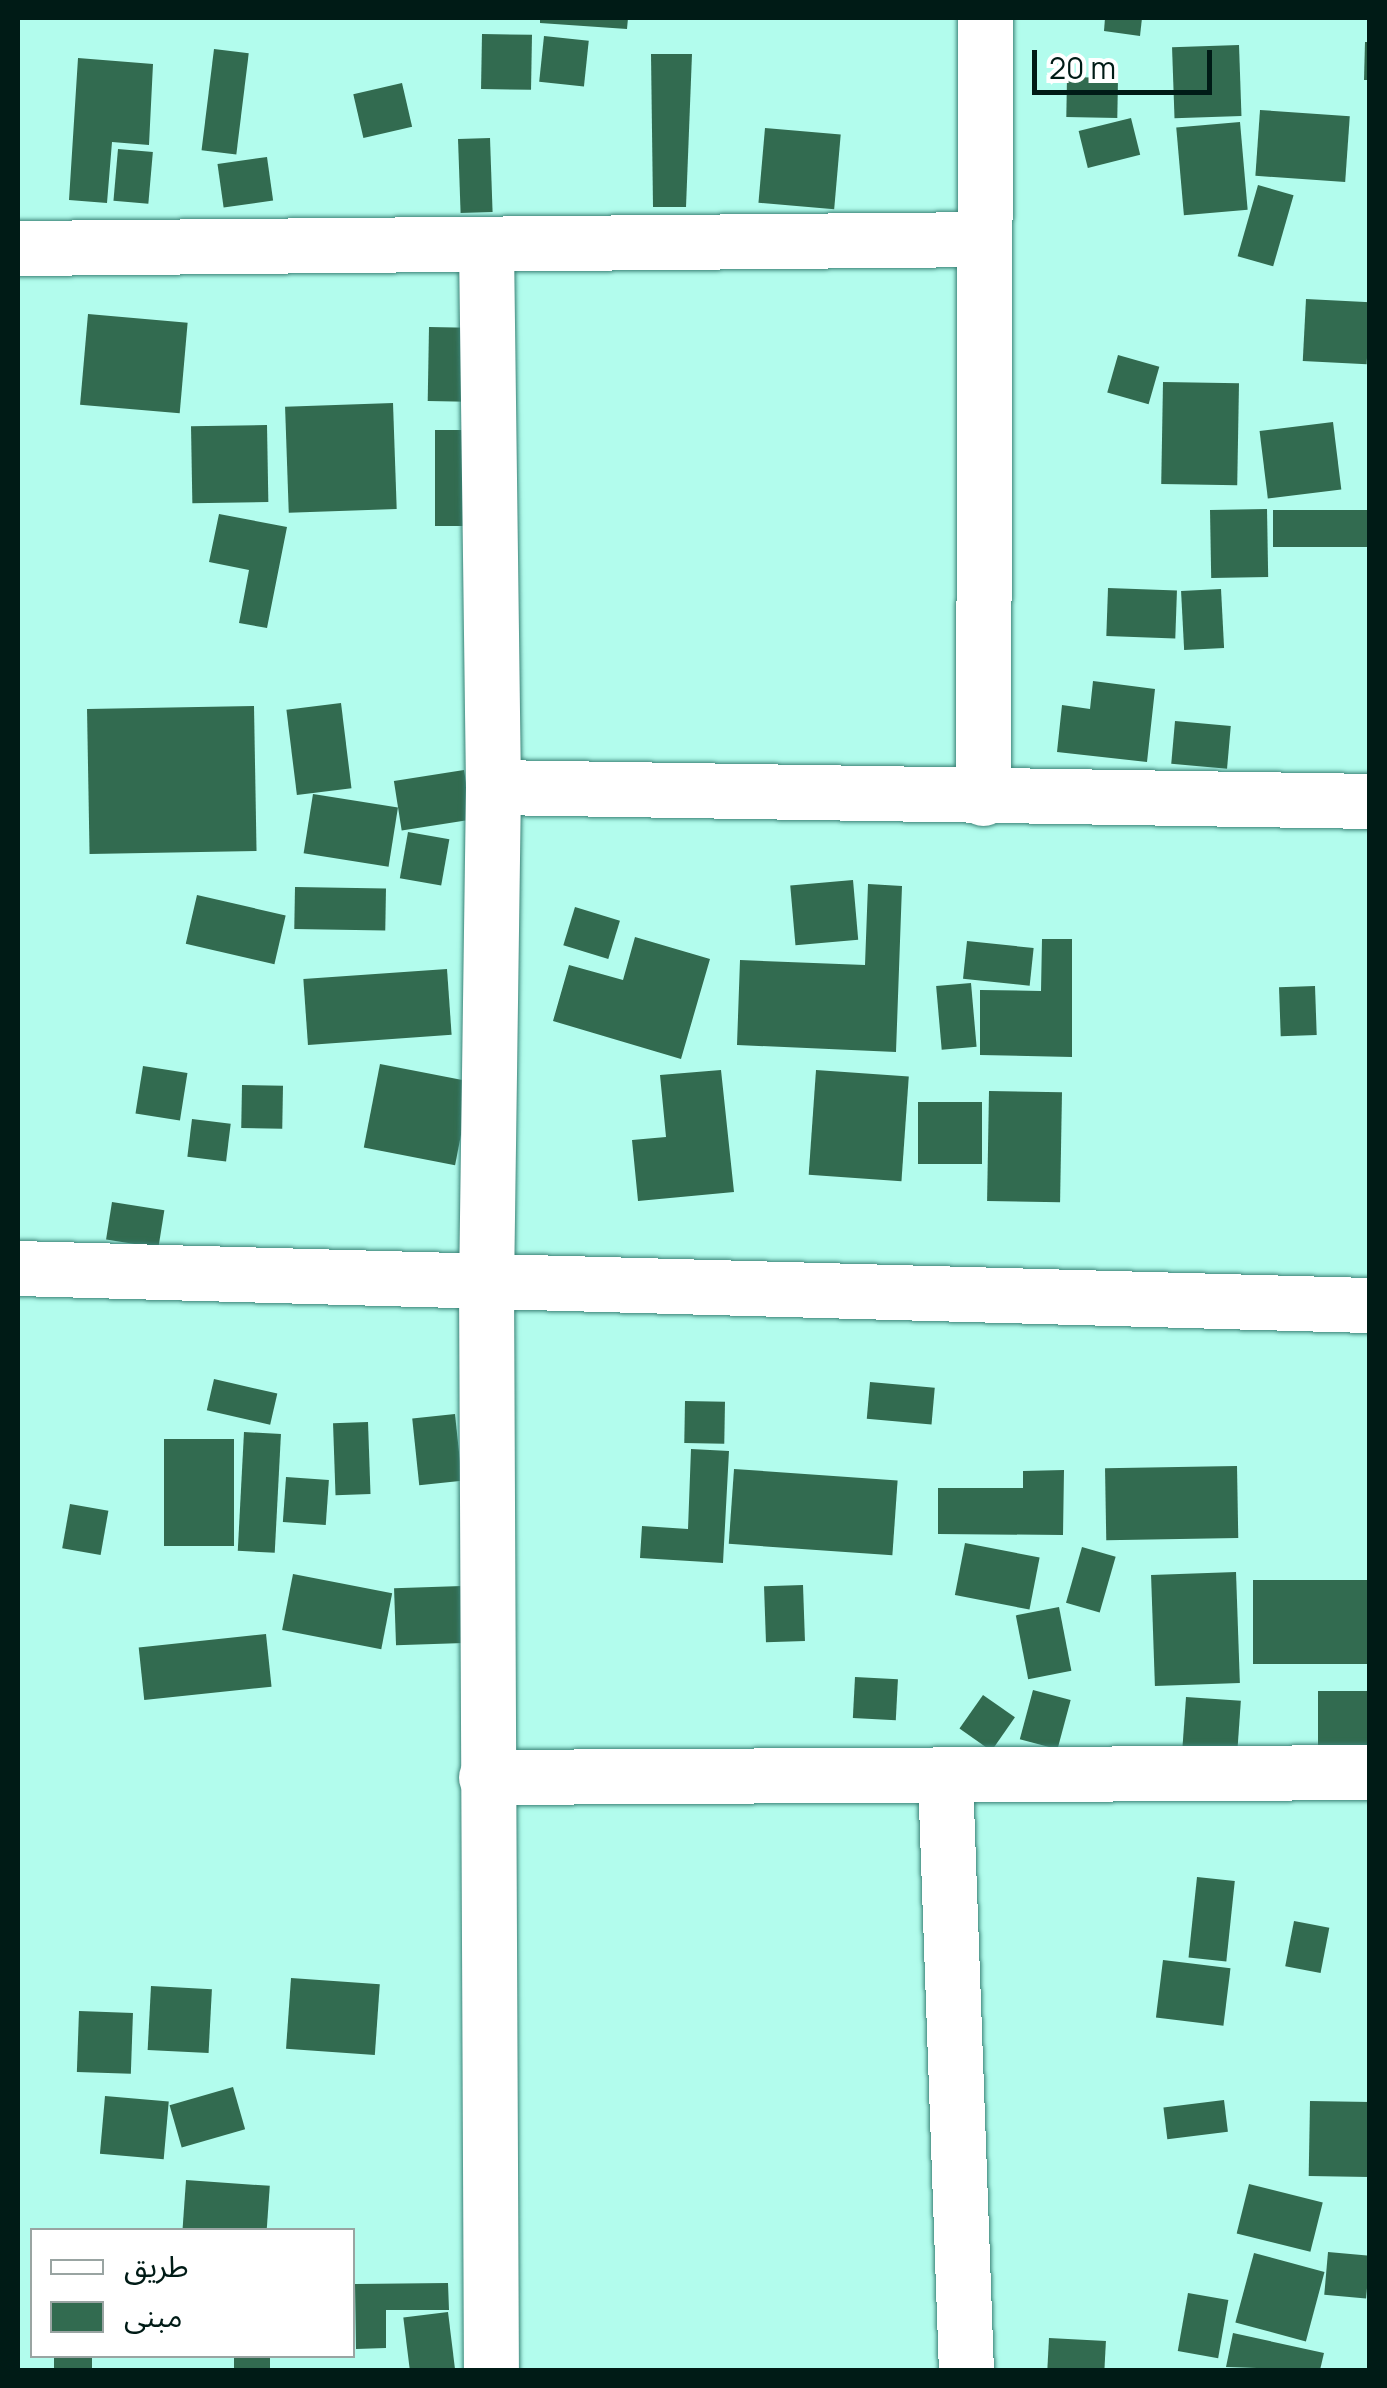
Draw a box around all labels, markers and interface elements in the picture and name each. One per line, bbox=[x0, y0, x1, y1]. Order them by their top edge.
scale bar bbox=[1037, 30, 1217, 92]
text: 20 m bbox=[1049, 47, 1116, 88]
legend bbox=[30, 2228, 355, 2358]
text: طريق bbox=[124, 2245, 189, 2286]
text: مبنى bbox=[124, 2295, 182, 2336]

